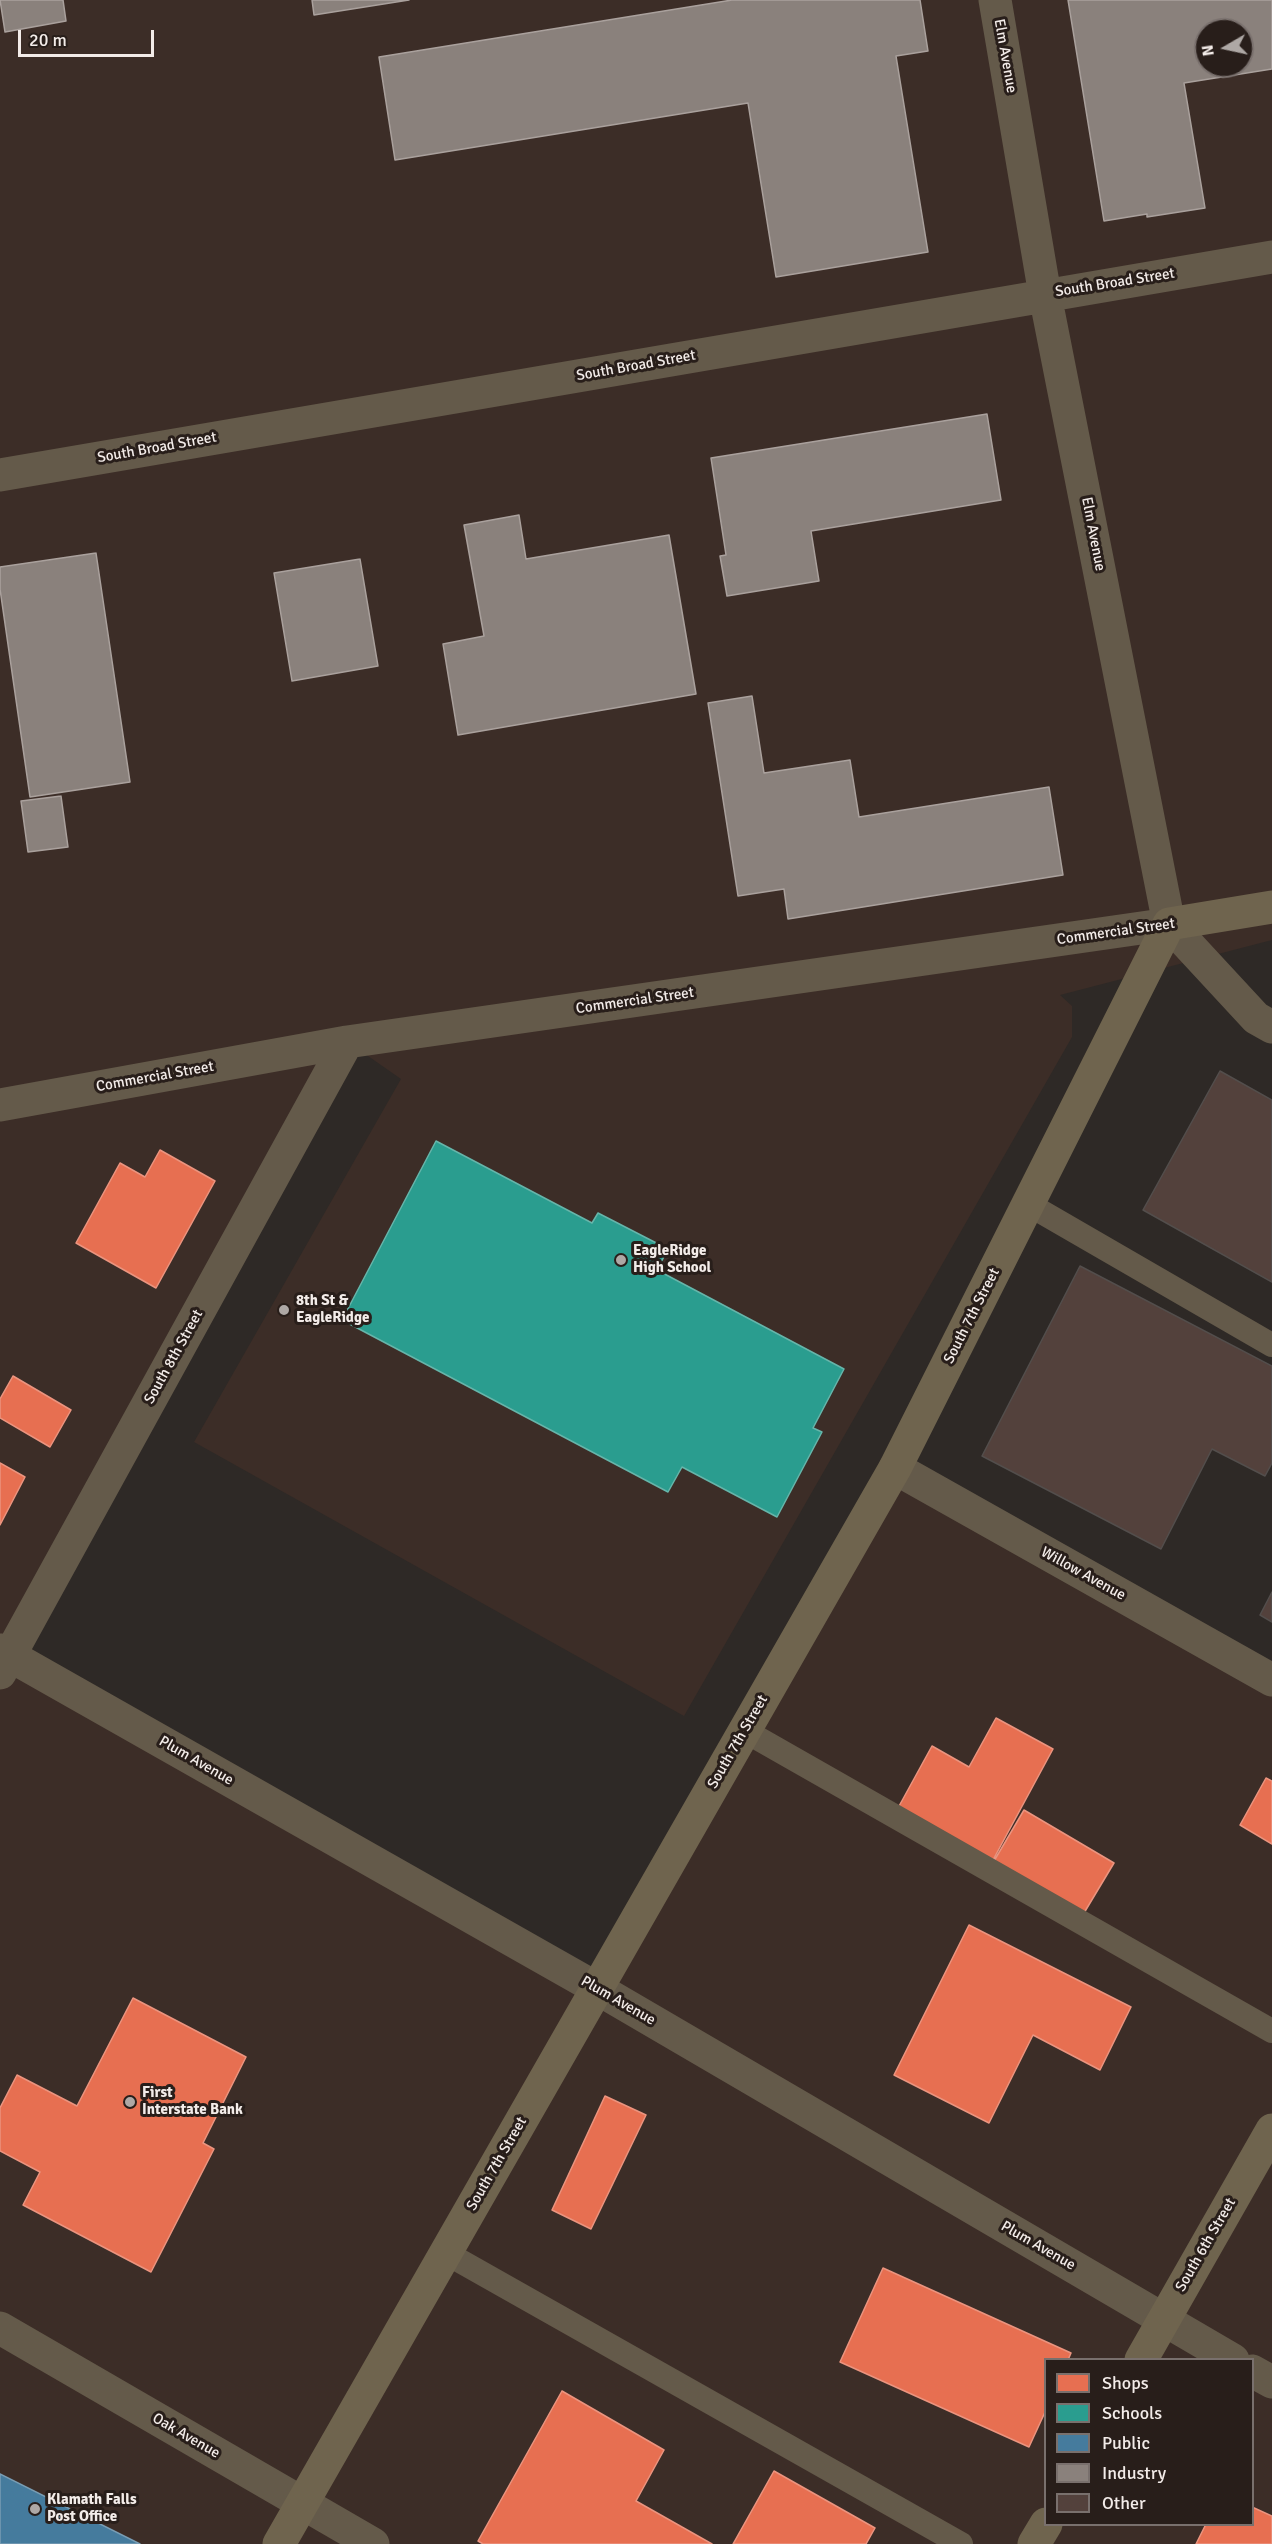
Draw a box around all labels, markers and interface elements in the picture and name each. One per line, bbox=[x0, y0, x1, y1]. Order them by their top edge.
street label: Elm Avenue bbox=[990, 17, 1020, 95]
scale bar bbox=[21, 18, 158, 56]
north arrow bbox=[1194, 18, 1254, 78]
text: 20 m bbox=[29, 29, 67, 51]
text: N bbox=[1197, 43, 1219, 58]
street label: South Broad Street bbox=[1054, 265, 1176, 301]
street label: South Broad Street bbox=[575, 347, 697, 385]
street label: South Broad Street bbox=[96, 429, 218, 467]
street label: Elm Avenue bbox=[1077, 495, 1109, 573]
street label: Commercial Street bbox=[1056, 915, 1176, 949]
street label: Commercial Street bbox=[575, 984, 695, 1018]
street label: Commercial Street bbox=[95, 1058, 215, 1096]
place label: EagleRidge High School bbox=[633, 1242, 711, 1277]
marker: EagleRidge High School bbox=[614, 1253, 628, 1267]
street label: South 7th Street bbox=[940, 1265, 1004, 1367]
place label: 8th St & EagleRidge bbox=[296, 1292, 369, 1327]
marker: 8th St & EagleRidge bbox=[277, 1303, 291, 1317]
street label: South 8th Street bbox=[141, 1307, 207, 1407]
street label: Willow Avenue bbox=[1038, 1543, 1128, 1605]
street label: South 7th Street bbox=[704, 1692, 772, 1792]
street label: Plum Avenue bbox=[156, 1732, 236, 1790]
street label: Plum Avenue bbox=[578, 1972, 658, 2030]
place label: First Interstate Bank bbox=[142, 2084, 243, 2119]
marker: First Interstate Bank bbox=[123, 2095, 137, 2109]
street label: South 7th Street bbox=[463, 2114, 531, 2214]
street label: South 6th Street bbox=[1172, 2195, 1240, 2295]
street label: Plum Avenue bbox=[998, 2217, 1078, 2275]
legend bbox=[1044, 2358, 1254, 2526]
text: Shops bbox=[1102, 2372, 1149, 2394]
text: Schools bbox=[1102, 2402, 1162, 2424]
street label: Oak Avenue bbox=[149, 2409, 223, 2463]
text: Public bbox=[1102, 2432, 1150, 2454]
text: Industry bbox=[1102, 2462, 1166, 2484]
place label: Klamath Falls Post Office bbox=[47, 2491, 137, 2526]
text: Other bbox=[1102, 2492, 1146, 2514]
marker: Klamath Falls Post Office bbox=[28, 2502, 42, 2516]

